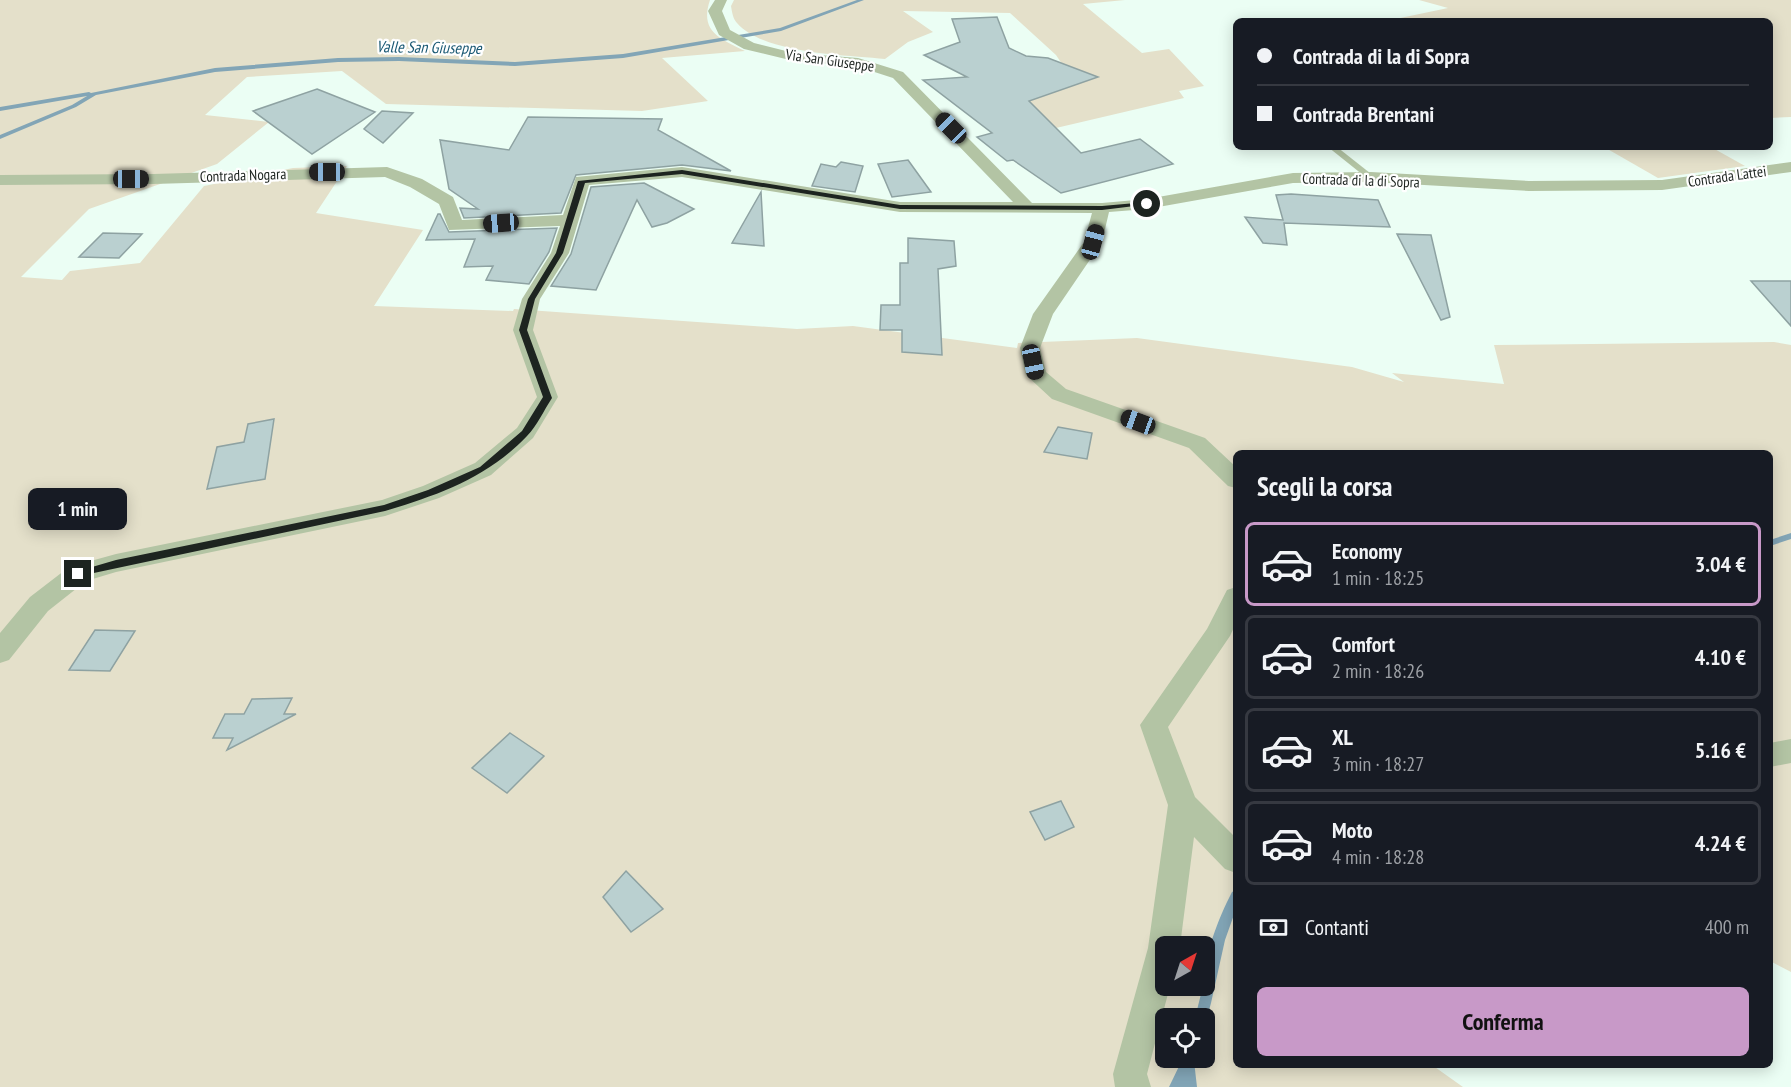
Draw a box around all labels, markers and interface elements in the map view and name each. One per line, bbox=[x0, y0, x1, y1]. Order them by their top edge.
water label: Valle San Giuseppe bbox=[376, 36, 483, 58]
text: Contrada di la di Sopra bbox=[1293, 42, 1470, 70]
street label: Via San Giuseppe bbox=[784, 44, 876, 76]
text: Contrada Brentani bbox=[1293, 100, 1434, 128]
car bbox=[932, 109, 970, 147]
street label: Contrada Lattei bbox=[1687, 161, 1767, 191]
car bbox=[309, 163, 345, 181]
street label: Contrada Nogara bbox=[199, 164, 287, 186]
street label: Contrada di la di Sopra bbox=[1302, 168, 1420, 192]
car bbox=[113, 170, 149, 188]
route start bbox=[1133, 190, 1160, 217]
car bbox=[482, 213, 520, 233]
car bbox=[1080, 222, 1106, 262]
car bbox=[1020, 343, 1046, 381]
car bbox=[1118, 407, 1158, 437]
text: Scegli la corsa bbox=[1257, 469, 1393, 503]
callout: 1 min bbox=[28, 487, 128, 529]
text: 1 min bbox=[57, 496, 98, 522]
icon: car bbox=[1260, 537, 1314, 591]
text: Economy bbox=[1332, 537, 1402, 565]
text: 3.04 € bbox=[1695, 550, 1746, 578]
route end bbox=[64, 560, 91, 587]
text: 1 min · 18:25 bbox=[1332, 565, 1424, 591]
icon: car bbox=[1260, 630, 1314, 684]
text: Comfort bbox=[1332, 630, 1395, 658]
text: 4.10 € bbox=[1695, 643, 1746, 671]
text: 2 min · 18:26 bbox=[1332, 658, 1424, 684]
icon: car bbox=[1260, 723, 1314, 777]
text: XL bbox=[1332, 723, 1353, 751]
text: 5.16 € bbox=[1695, 736, 1746, 764]
text: 3 min · 18:27 bbox=[1332, 751, 1424, 777]
icon: car bbox=[1260, 816, 1314, 870]
text: Moto bbox=[1332, 816, 1373, 844]
text: 4.24 € bbox=[1695, 829, 1746, 857]
text: 4 min · 18:28 bbox=[1332, 844, 1424, 870]
icon: cash bbox=[1257, 911, 1290, 944]
text: Contanti bbox=[1305, 913, 1369, 941]
text: 400 m bbox=[1705, 914, 1749, 940]
north arrow bbox=[1155, 936, 1215, 996]
map controls bbox=[1155, 936, 1215, 1068]
button: Conferma bbox=[1257, 987, 1749, 1056]
button: locate bbox=[1155, 1008, 1215, 1068]

